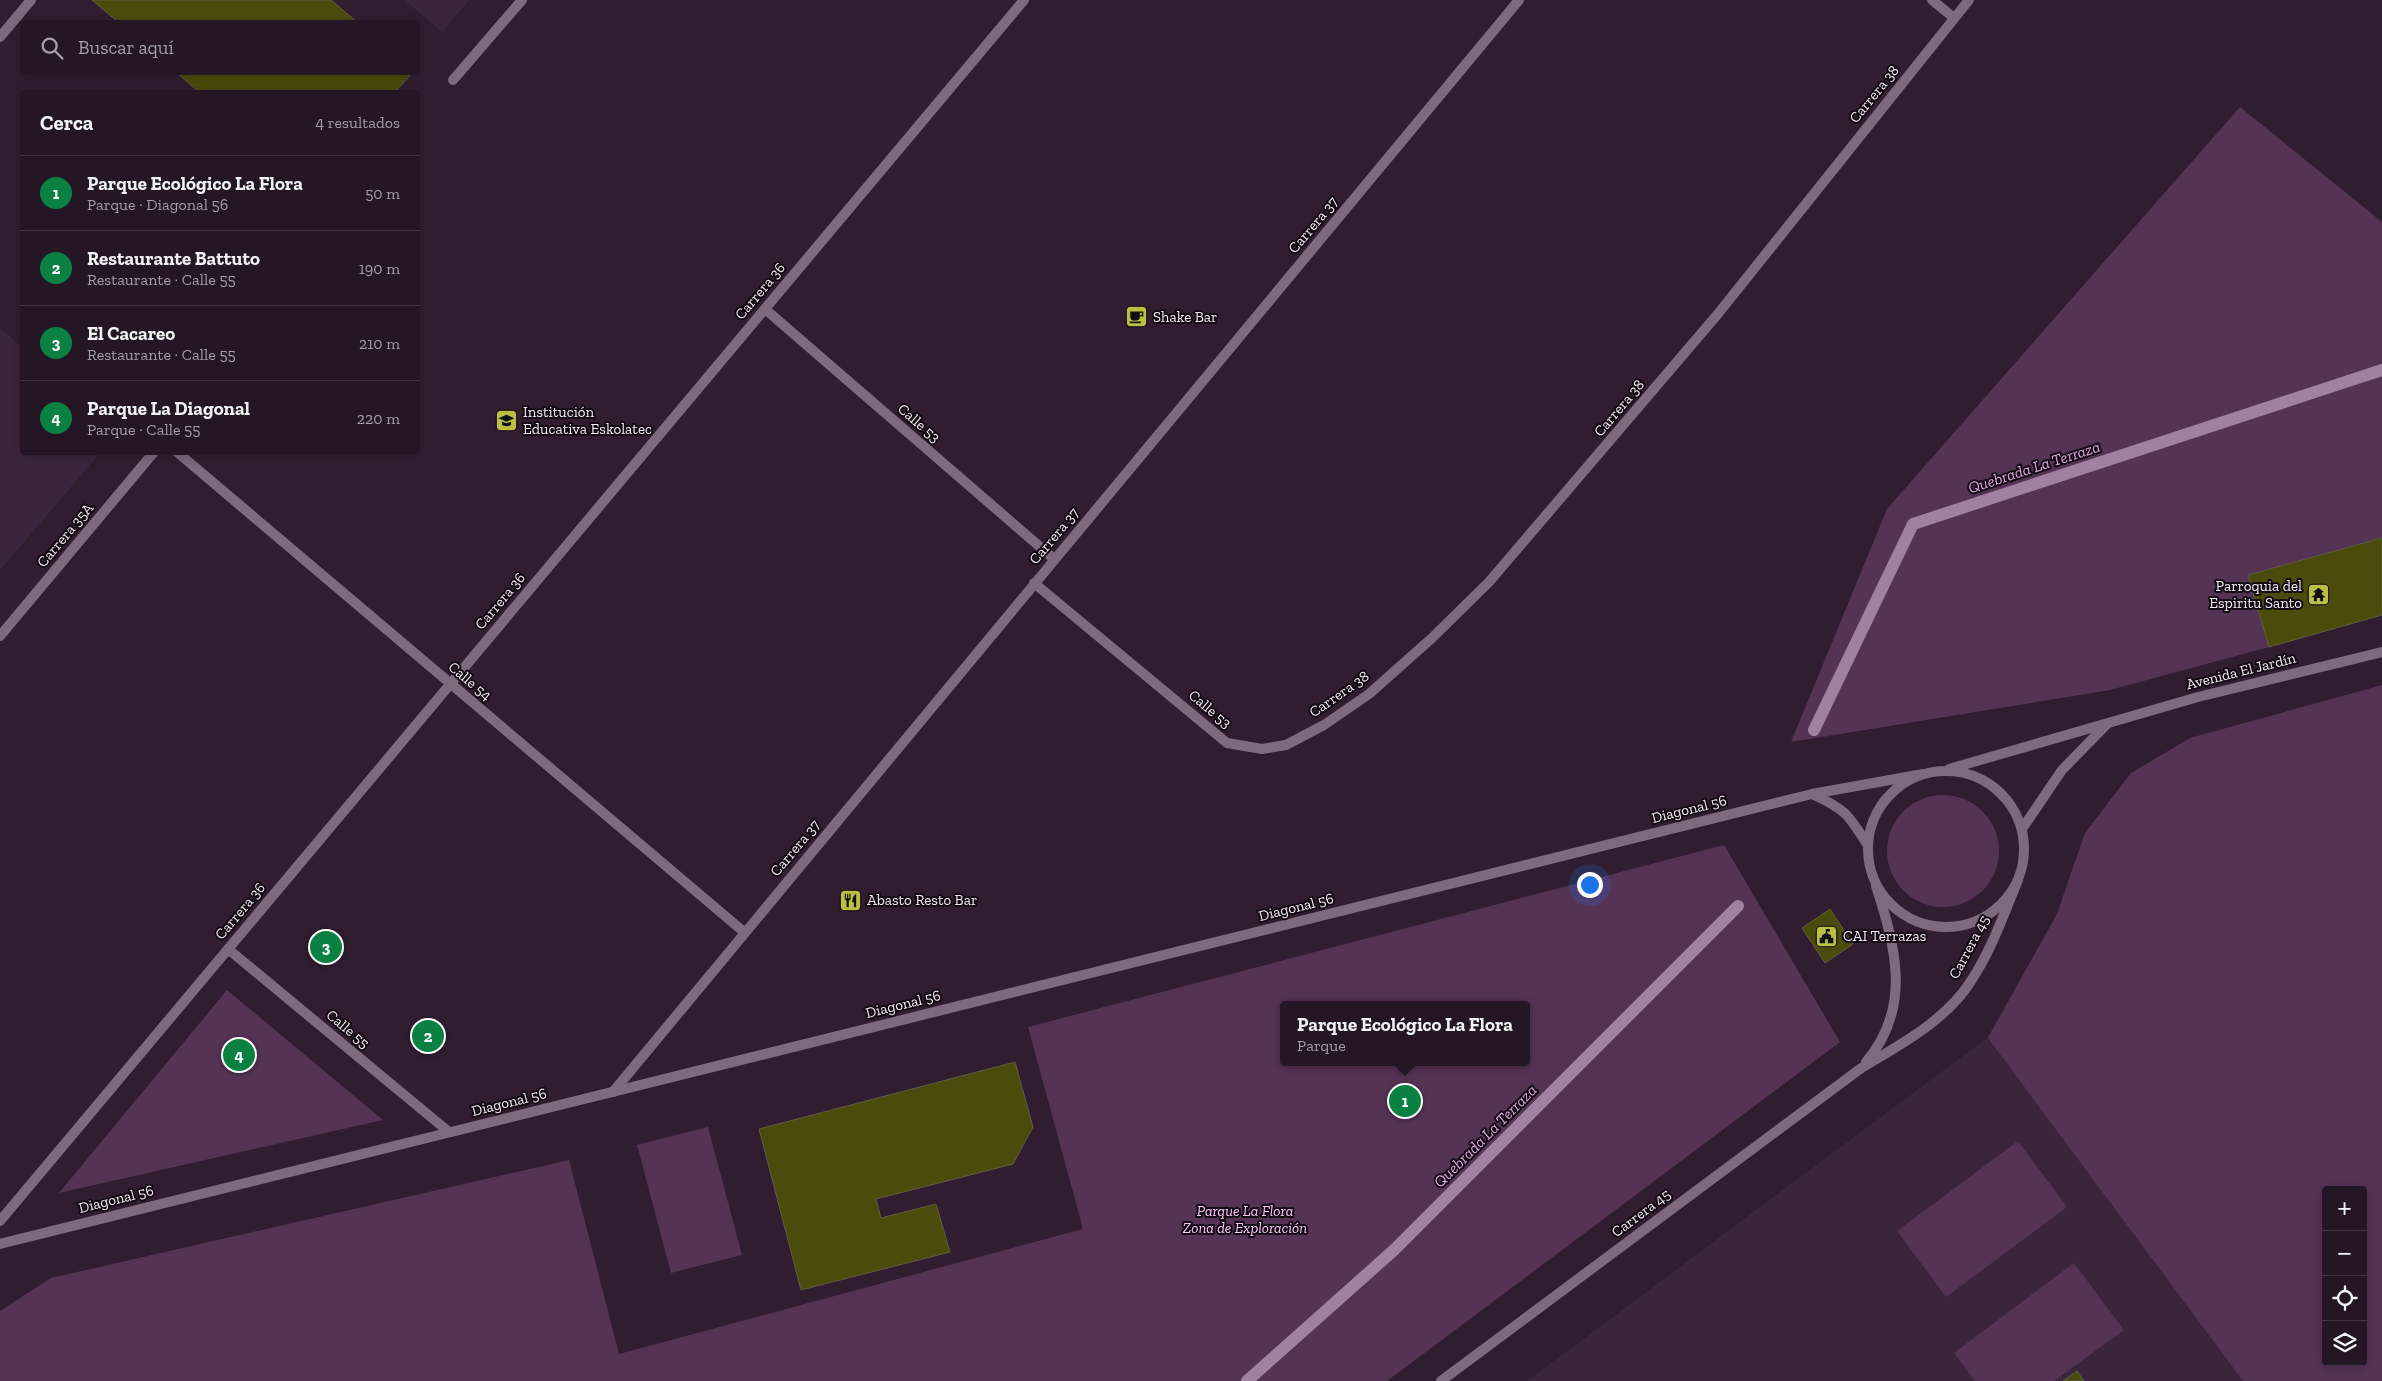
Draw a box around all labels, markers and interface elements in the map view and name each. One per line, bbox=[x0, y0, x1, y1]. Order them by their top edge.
search box bbox=[20, 20, 420, 75]
icon: search bbox=[38, 34, 66, 62]
text: Buscar aquí bbox=[78, 36, 174, 59]
street label: Carrera 38 bbox=[1845, 62, 1903, 126]
text: Cerca bbox=[40, 110, 93, 135]
text: 4 resultados bbox=[316, 113, 400, 132]
text: Parque Ecológico La Flora bbox=[87, 172, 303, 195]
text: 1 bbox=[53, 184, 59, 203]
text: 50 m bbox=[365, 184, 400, 203]
street label: Carrera 37 bbox=[1284, 193, 1342, 257]
text: Parque · Diagonal 56 bbox=[87, 195, 228, 214]
text: Restaurante Battuto bbox=[87, 247, 260, 270]
text: 2 bbox=[52, 259, 60, 278]
text: 190 m bbox=[359, 259, 400, 278]
street label: Carrera 36 bbox=[731, 259, 789, 323]
text: Restaurante · Calle 55 bbox=[87, 270, 236, 289]
cafe icon: Shake Bar bbox=[1125, 305, 1149, 329]
place label: Shake Bar bbox=[1153, 308, 1217, 326]
text: El Cacareo bbox=[87, 322, 175, 345]
text: 3 bbox=[52, 334, 60, 353]
text: 210 m bbox=[359, 334, 400, 353]
text: Restaurante · Calle 55 bbox=[87, 345, 236, 364]
street label: Carrera 38 bbox=[1590, 376, 1648, 440]
text: Parque La Diagonal bbox=[87, 397, 250, 420]
street label: Calle 53 bbox=[894, 400, 944, 446]
place label: Institución Educativa Eskolatec bbox=[523, 403, 652, 438]
text: 4 bbox=[51, 409, 61, 428]
text: 220 m bbox=[357, 409, 400, 428]
school or university icon: Institución Educativa Eskolatec bbox=[495, 409, 519, 433]
text: Parque · Calle 55 bbox=[87, 420, 200, 439]
water label: Quebrada La Terraza bbox=[1966, 437, 2102, 497]
street label: Carrera 35A bbox=[33, 499, 97, 571]
street label: Carrera 37 bbox=[1025, 504, 1083, 568]
street label: Carrera 36 bbox=[471, 569, 529, 633]
place label: Parroquia del Espiritu Santo bbox=[2209, 577, 2302, 612]
temple icon: Parroquia del Espiritu Santo bbox=[2306, 583, 2330, 607]
street label: Avenida El Jardín bbox=[2184, 649, 2298, 693]
street label: Calle 54 bbox=[445, 658, 495, 704]
street label: Carrera 38 bbox=[1306, 667, 1372, 721]
street label: Calle 53 bbox=[1185, 686, 1235, 732]
street label: Diagonal 56 bbox=[1650, 791, 1728, 827]
street label: Carrera 37 bbox=[766, 816, 824, 880]
your location bbox=[1577, 872, 1603, 898]
street label: Carrera 36 bbox=[211, 879, 269, 943]
restaurant icon: Abasto Resto Bar bbox=[839, 888, 863, 912]
street label: Diagonal 56 bbox=[1257, 889, 1335, 925]
place label: Abasto Resto Bar bbox=[867, 891, 977, 909]
street label: Carrera 45 bbox=[1945, 912, 1993, 982]
public building icon: CAI Terrazas bbox=[1815, 924, 1839, 948]
place label: CAI Terrazas bbox=[1843, 927, 1926, 945]
pin: 3 bbox=[310, 928, 342, 966]
street label: Diagonal 56 bbox=[864, 986, 942, 1022]
popup bbox=[1280, 1001, 1530, 1066]
street label: Calle 55 bbox=[323, 1006, 373, 1052]
text: Parque Ecológico La Flora bbox=[1297, 1013, 1513, 1036]
pin: 2 bbox=[412, 1017, 444, 1055]
pin: 4 bbox=[223, 1036, 255, 1074]
text: Parque bbox=[1297, 1036, 1346, 1055]
water label: Quebrada La Terraza bbox=[1430, 1081, 1540, 1191]
pin: 1 bbox=[1389, 1082, 1421, 1120]
street label: Diagonal 56 bbox=[470, 1084, 548, 1120]
street label: Diagonal 56 bbox=[77, 1181, 155, 1217]
street label: Carrera 45 bbox=[1608, 1185, 1674, 1241]
map controls bbox=[2322, 1186, 2367, 1366]
button: + bbox=[2322, 1186, 2367, 1231]
park label: Parque La Flora Zona de Exploración bbox=[1183, 1202, 1307, 1237]
button: − bbox=[2322, 1231, 2367, 1276]
button: locate bbox=[2322, 1276, 2367, 1321]
button: layers bbox=[2322, 1321, 2367, 1366]

